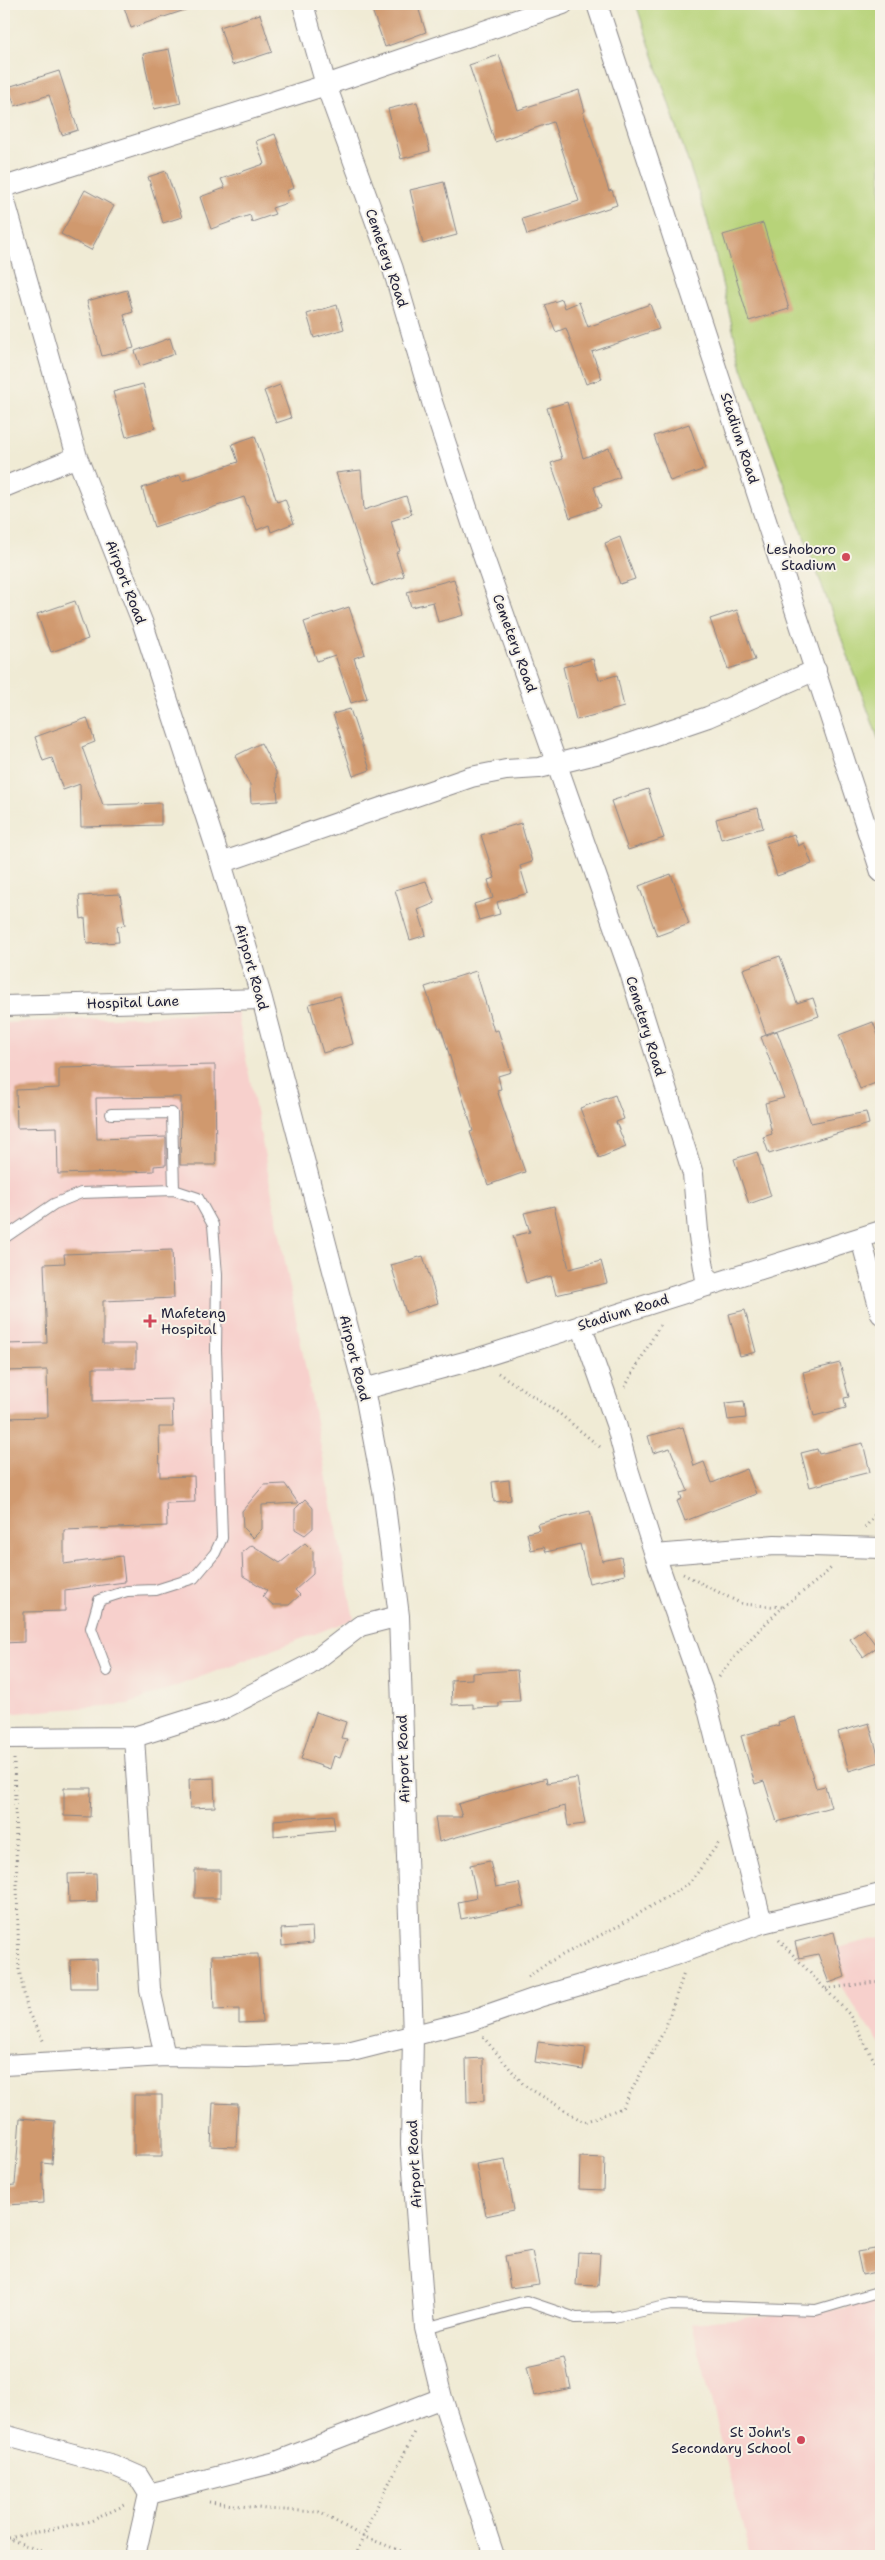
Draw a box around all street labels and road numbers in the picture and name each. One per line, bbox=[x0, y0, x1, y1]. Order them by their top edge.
street label: Cemetery Road bbox=[362, 206, 412, 310]
street label: Stadium Road bbox=[717, 390, 763, 486]
street label: Airport Road bbox=[102, 537, 150, 627]
street label: Cemetery Road bbox=[489, 591, 541, 695]
street label: Airport Road bbox=[231, 922, 273, 1012]
street label: Cemetery Road bbox=[622, 974, 670, 1078]
street label: Hospital Lane bbox=[86, 991, 180, 1013]
street label: Stadium Road bbox=[575, 1290, 671, 1334]
street label: Airport Road bbox=[336, 1313, 374, 1403]
street label: Airport Road bbox=[392, 1714, 414, 1804]
street label: Airport Road bbox=[403, 2119, 425, 2209]

